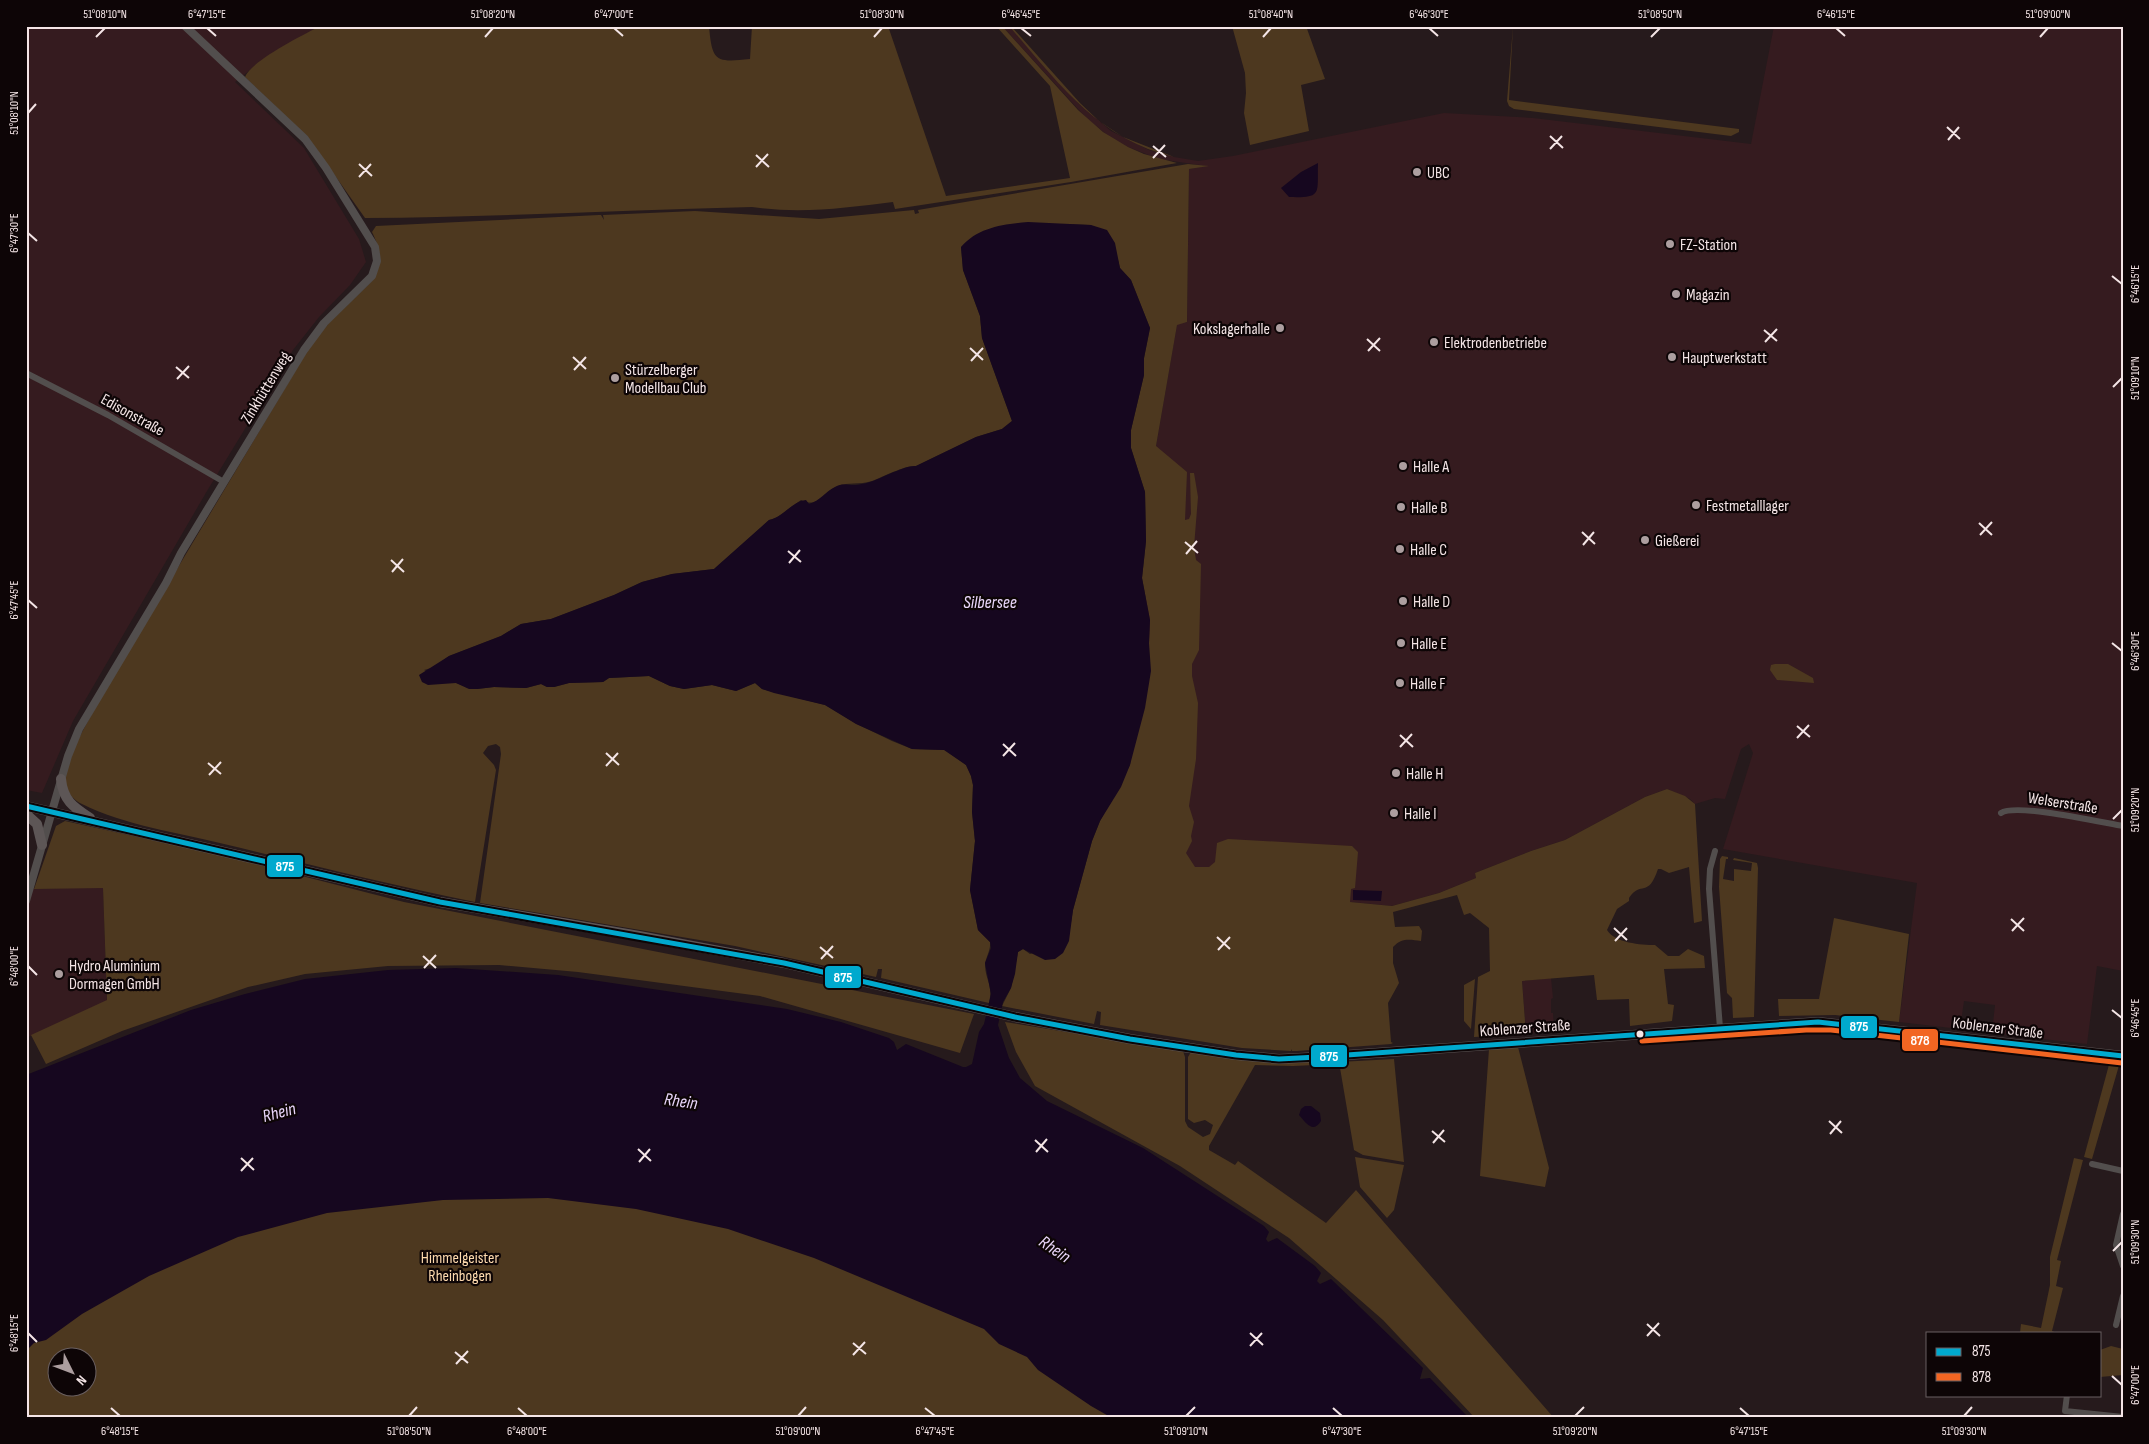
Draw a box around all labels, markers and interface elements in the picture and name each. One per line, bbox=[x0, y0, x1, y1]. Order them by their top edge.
text: 51°08'10"N bbox=[83, 7, 127, 22]
text: 6°47'15"E bbox=[188, 7, 226, 22]
text: 51°08'20"N bbox=[471, 7, 515, 22]
text: 6°47'00"E bbox=[594, 7, 634, 22]
text: 51°08'30"N bbox=[860, 7, 904, 22]
text: 6°46'45"E bbox=[1001, 7, 1041, 22]
text: 51°08'40"N bbox=[1249, 7, 1293, 22]
text: 6°46'30"E bbox=[1409, 7, 1449, 22]
text: 51°08'50"N bbox=[1638, 7, 1682, 22]
text: 6°46'15"E bbox=[1817, 7, 1855, 22]
text: 51°09'00"N bbox=[2026, 7, 2070, 22]
text: 51°08'10"N bbox=[7, 91, 22, 135]
place label: UBC bbox=[1427, 164, 1450, 183]
marker: UBC bbox=[1411, 166, 1423, 178]
text: 6°47'30"E bbox=[7, 213, 22, 253]
place label: FZ-Station bbox=[1680, 236, 1737, 255]
marker: FZ-Station bbox=[1664, 238, 1676, 250]
text: 6°46'15"E bbox=[2128, 265, 2143, 303]
place label: Magazin bbox=[1686, 286, 1730, 305]
marker: Magazin bbox=[1670, 288, 1682, 300]
place label: Kokslagerhalle bbox=[1193, 320, 1270, 339]
marker: Kokslagerhalle bbox=[1274, 322, 1286, 334]
place label: Elektrodenbetriebe bbox=[1444, 334, 1547, 353]
marker: Elektrodenbetriebe bbox=[1428, 336, 1440, 348]
street label: Zinkhüttenweg bbox=[237, 348, 295, 427]
place label: Hauptwerkstatt bbox=[1682, 349, 1767, 368]
marker: Hauptwerkstatt bbox=[1666, 351, 1678, 363]
text: 51°09'10"N bbox=[2128, 356, 2143, 400]
place label: Stürzelberger Modellbau Club bbox=[625, 361, 706, 398]
marker: Stürzelberger Modellbau Club bbox=[609, 372, 621, 384]
street label: Edisonstraße bbox=[97, 390, 167, 441]
place label: Halle A bbox=[1413, 458, 1449, 477]
marker: Halle A bbox=[1397, 460, 1409, 472]
place label: Festmetalllager bbox=[1706, 497, 1789, 516]
place label: Halle B bbox=[1411, 499, 1447, 518]
marker: Festmetalllager bbox=[1690, 499, 1702, 511]
marker: Halle B bbox=[1395, 501, 1407, 513]
place label: Gießerei bbox=[1655, 532, 1699, 551]
marker: Gießerei bbox=[1639, 534, 1651, 546]
place label: Halle C bbox=[1410, 541, 1447, 560]
marker: Halle C bbox=[1394, 543, 1406, 555]
text: 6°47'45"E bbox=[7, 581, 22, 619]
water label: Silbersee bbox=[963, 592, 1017, 613]
place label: Halle D bbox=[1413, 593, 1450, 612]
marker: Halle D bbox=[1397, 595, 1409, 607]
text: 6°46'30"E bbox=[2128, 631, 2143, 671]
place label: Halle E bbox=[1411, 635, 1447, 654]
marker: Halle E bbox=[1395, 637, 1407, 649]
place label: Halle F bbox=[1410, 675, 1446, 694]
marker: Halle F bbox=[1394, 677, 1406, 689]
place label: Halle H bbox=[1406, 765, 1443, 784]
marker: Halle H bbox=[1390, 767, 1402, 779]
text: 51°09'20"N bbox=[2128, 788, 2143, 832]
street label: Welserstraße bbox=[2027, 789, 2099, 818]
place label: Halle I bbox=[1404, 805, 1436, 824]
marker: Halle I bbox=[1388, 807, 1400, 819]
line badge: 875 bbox=[266, 854, 304, 878]
text: 875 bbox=[276, 858, 294, 875]
text: 6°48'00"E bbox=[7, 946, 22, 986]
place label: Hydro Aluminium Dormagen GmbH bbox=[69, 957, 160, 994]
line badge: 875 bbox=[824, 965, 862, 989]
marker: Hydro Aluminium Dormagen GmbH bbox=[53, 968, 65, 980]
text: 875 bbox=[834, 969, 852, 986]
text: 6°46'45"E bbox=[2128, 998, 2143, 1038]
street label: Koblenzer Straße bbox=[1952, 1014, 2044, 1043]
line badge: 875 bbox=[1840, 1015, 1878, 1039]
street label: Koblenzer Straße bbox=[1479, 1016, 1571, 1041]
text: 875 bbox=[1850, 1018, 1868, 1035]
line badge: 878 bbox=[1901, 1028, 1939, 1052]
unlabelled marker bbox=[1635, 1029, 1645, 1039]
text: 878 bbox=[1910, 1032, 1930, 1049]
line badge: 875 bbox=[1310, 1044, 1348, 1068]
text: 875 bbox=[1320, 1048, 1338, 1065]
water label: Rhein bbox=[663, 1089, 699, 1114]
water label: Rhein bbox=[260, 1098, 298, 1127]
text: 51°09'30"N bbox=[2128, 1220, 2143, 1264]
water label: Rhein bbox=[1035, 1231, 1075, 1268]
park label: Himmelgeister Rheinbogen bbox=[421, 1249, 500, 1286]
text: 6°48'15"E bbox=[7, 1314, 22, 1352]
legend bbox=[1926, 1332, 2102, 1396]
text: 875 bbox=[1972, 1342, 1991, 1361]
north arrow bbox=[48, 1346, 98, 1396]
text: 6°47'00"E bbox=[2128, 1365, 2143, 1405]
text: 878 bbox=[1972, 1368, 1991, 1387]
text: N bbox=[72, 1372, 90, 1389]
text: 6°48'15"E bbox=[101, 1424, 139, 1439]
text: 51°08'50"N bbox=[387, 1424, 431, 1439]
text: 6°48'00"E bbox=[507, 1424, 547, 1439]
text: 51°09'00"N bbox=[776, 1424, 820, 1439]
text: 6°47'45"E bbox=[916, 1424, 954, 1439]
text: 51°09'10"N bbox=[1164, 1424, 1208, 1439]
text: 6°47'30"E bbox=[1322, 1424, 1362, 1439]
text: 51°09'20"N bbox=[1553, 1424, 1597, 1439]
text: 6°47'15"E bbox=[1730, 1424, 1768, 1439]
text: 51°09'30"N bbox=[1942, 1424, 1986, 1439]

